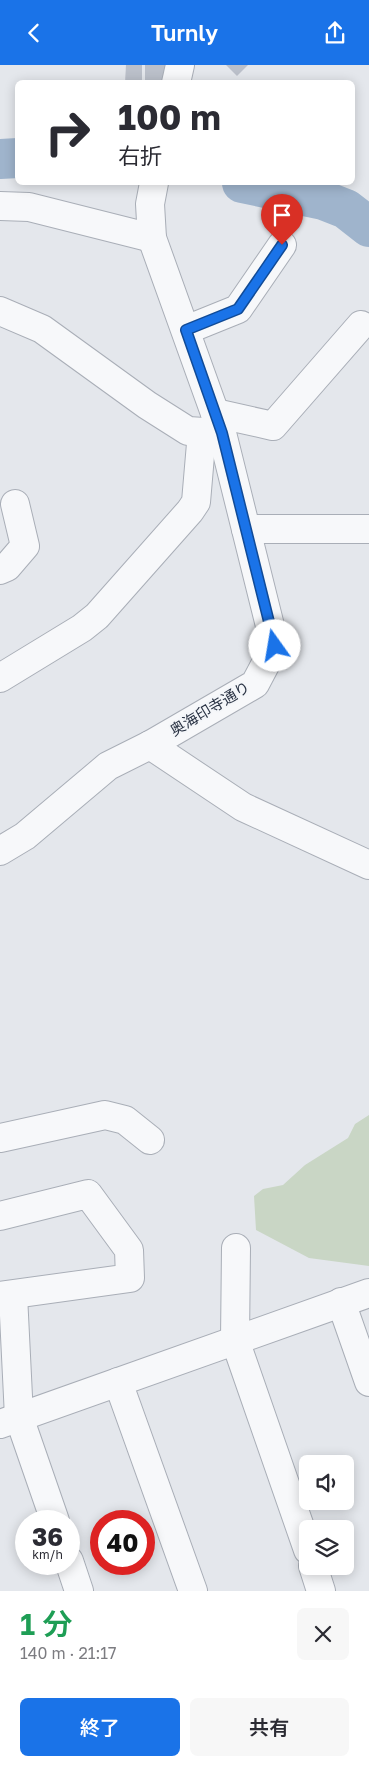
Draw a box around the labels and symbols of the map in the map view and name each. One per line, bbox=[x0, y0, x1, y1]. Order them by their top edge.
pin bbox=[261, 194, 303, 245]
position arrow bbox=[248, 619, 300, 671]
street label: 奥海印寺通り bbox=[166, 677, 253, 739]
speed limit sign: 40 bbox=[90, 1510, 155, 1575]

